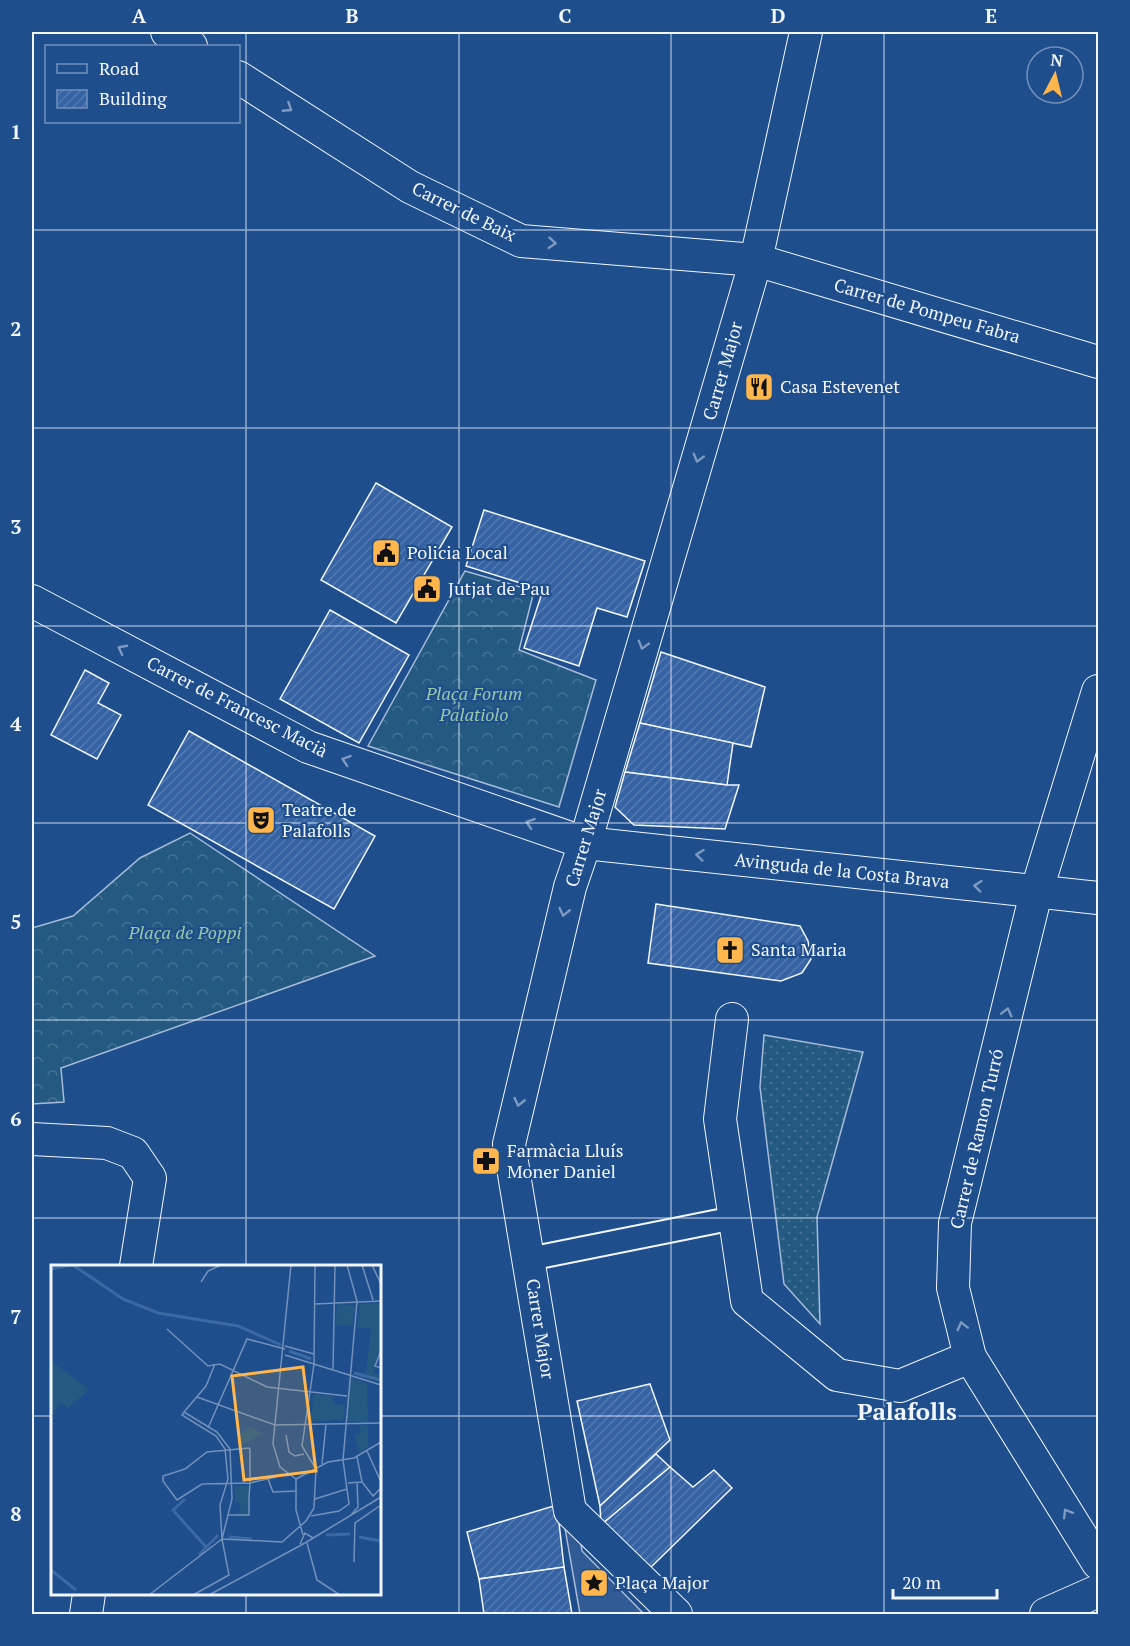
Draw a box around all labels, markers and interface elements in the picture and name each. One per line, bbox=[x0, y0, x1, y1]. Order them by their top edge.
text: A bbox=[132, 2, 147, 29]
text: B bbox=[346, 2, 359, 29]
text: C bbox=[558, 2, 572, 29]
text: D bbox=[771, 2, 785, 29]
text: E bbox=[985, 2, 997, 29]
legend bbox=[45, 45, 240, 123]
north arrow bbox=[1025, 45, 1085, 105]
text: N bbox=[1049, 48, 1064, 72]
text: Road bbox=[99, 56, 139, 80]
text: Building bbox=[99, 86, 167, 110]
one-way arrow bbox=[282, 101, 292, 113]
text: 1 bbox=[10, 118, 22, 145]
street label: Carrer de Baix bbox=[408, 176, 521, 247]
one-way arrow bbox=[548, 236, 557, 249]
street label: Carrer de Pompeu Fabra bbox=[831, 272, 1023, 348]
text: 2 bbox=[10, 315, 22, 342]
street label: Carrer Major bbox=[697, 319, 748, 423]
restaurant icon: Casa Estevenet bbox=[743, 371, 775, 403]
place label: Casa Estevenet bbox=[780, 374, 900, 398]
one-way arrow bbox=[693, 452, 705, 462]
text: 3 bbox=[10, 513, 22, 540]
public building icon: Policia Local bbox=[370, 537, 402, 569]
place label: Policia Local bbox=[407, 540, 508, 564]
public building icon: Jutjat de Pau bbox=[411, 573, 443, 605]
place label: Jutjat de Pau bbox=[448, 576, 550, 600]
one-way arrow bbox=[638, 639, 650, 650]
one-way arrow bbox=[118, 645, 129, 656]
street label: Carrer de Francesc Macià bbox=[143, 650, 332, 762]
park label: Plaça Forum Palatiolo bbox=[425, 681, 522, 726]
text: 4 bbox=[10, 710, 22, 737]
one-way arrow bbox=[341, 755, 352, 767]
street label: Carrer Major bbox=[559, 786, 611, 890]
place label: Teatre de Palafolls bbox=[282, 797, 356, 842]
theatre icon: Teatre de Palafolls bbox=[245, 804, 277, 836]
one-way arrow bbox=[525, 818, 536, 831]
street label: Avinguda de la Costa Brava bbox=[733, 847, 951, 893]
one-way arrow bbox=[696, 850, 705, 862]
one-way arrow bbox=[973, 880, 982, 893]
one-way arrow bbox=[559, 907, 572, 917]
text: 5 bbox=[10, 908, 22, 935]
park label: Plaça de Poppi bbox=[128, 920, 242, 944]
church icon: Santa Maria bbox=[714, 934, 746, 966]
place label: Santa Maria bbox=[751, 937, 847, 961]
one-way arrow bbox=[999, 1007, 1012, 1017]
street label: Carrer de Ramon Turró bbox=[944, 1046, 1008, 1231]
one-way arrow bbox=[514, 1097, 527, 1107]
text: 6 bbox=[10, 1105, 22, 1132]
place label: Farmàcia Lluís Moner Daniel bbox=[507, 1138, 624, 1183]
pharmacy icon: Farmàcia Lluís Moner Daniel bbox=[470, 1145, 502, 1177]
inset map bbox=[51, 1265, 381, 1595]
street label: Carrer Major bbox=[521, 1277, 561, 1381]
text: 7 bbox=[10, 1303, 22, 1330]
one-way arrow bbox=[957, 1321, 970, 1331]
district label: Palafolls bbox=[857, 1395, 957, 1427]
text: 8 bbox=[10, 1500, 22, 1527]
one-way arrow bbox=[1063, 1509, 1075, 1519]
scale bar bbox=[893, 1562, 996, 1600]
place icon: Plaça Major bbox=[578, 1567, 610, 1599]
place label: Plaça Major bbox=[615, 1570, 709, 1594]
text: 20 m bbox=[902, 1570, 942, 1594]

